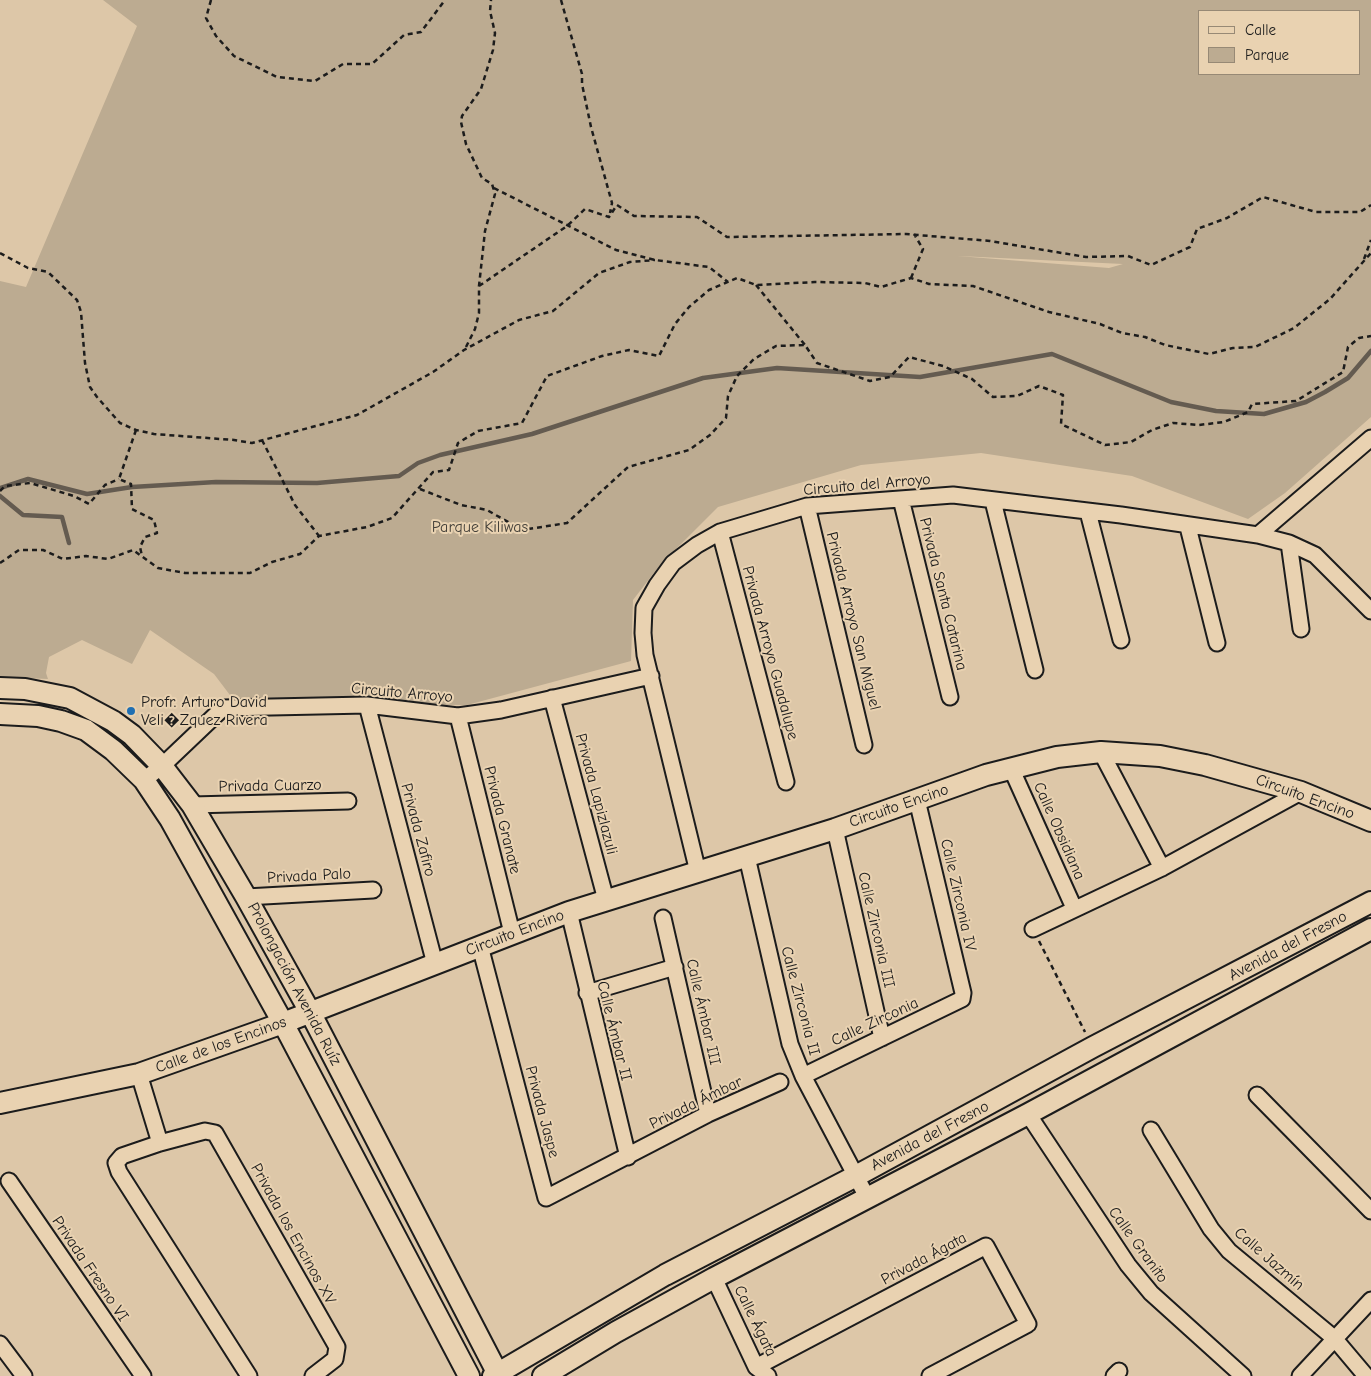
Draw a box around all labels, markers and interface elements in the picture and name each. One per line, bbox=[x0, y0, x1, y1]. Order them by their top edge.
legend bbox=[1198, 10, 1361, 75]
text: Calle bbox=[1245, 21, 1276, 39]
text: Parque bbox=[1245, 46, 1289, 64]
street label: Circuito del Arroyo bbox=[803, 470, 931, 500]
street label: Privada Santa Catarina bbox=[915, 516, 971, 672]
park label: Parque Kiliwas bbox=[432, 517, 528, 537]
street label: Privada Arroyo San Miguel bbox=[822, 530, 884, 712]
street label: Privada Arroyo Guadalupe bbox=[738, 564, 802, 742]
street label: Circuito Arroyo bbox=[350, 679, 454, 707]
place label: Profr. Arturo David Veli�Zquez Rivera bbox=[141, 692, 268, 730]
marker: Profr. Arturo David Veli�Zquez Rivera bbox=[125, 705, 137, 717]
street label: Privada Lapizlazuli bbox=[571, 731, 621, 857]
street label: Privada Granate bbox=[479, 764, 525, 876]
street label: Circuito Encino bbox=[1253, 770, 1357, 824]
street label: Privada Cuarzo bbox=[218, 776, 322, 796]
street label: Calle Obsidiana bbox=[1029, 779, 1089, 883]
street label: Circuito Encino bbox=[847, 780, 951, 832]
street label: Privada Zafiro bbox=[396, 781, 440, 879]
street label: Calle Zirconia IV bbox=[936, 837, 980, 953]
street label: Privada Palo bbox=[266, 864, 352, 888]
street label: Calle Zirconia III bbox=[853, 870, 899, 990]
street label: Prolongación Avenida Ruíz bbox=[243, 899, 345, 1069]
street label: Circuito Encino bbox=[463, 905, 567, 961]
street label: Avenida del Fresno bbox=[1226, 907, 1350, 985]
street label: Calle Zirconia II bbox=[776, 944, 824, 1058]
street label: Calle Ámbar III bbox=[681, 957, 725, 1067]
street label: Calle Ámbar II bbox=[592, 979, 636, 1083]
street label: Calle Zirconia bbox=[828, 993, 922, 1051]
street label: Calle de los Encinos bbox=[153, 1012, 289, 1078]
street label: Privada Jaspe bbox=[521, 1064, 563, 1160]
street label: Privada Ámbar bbox=[646, 1072, 746, 1134]
street label: Avenida del Fresno bbox=[868, 1097, 992, 1175]
street label: Privada los Encinos XV bbox=[246, 1160, 340, 1308]
street label: Calle Granito bbox=[1104, 1203, 1172, 1287]
street label: Privada Fresno VI bbox=[48, 1213, 132, 1325]
street label: Calle Jazmín bbox=[1230, 1223, 1308, 1295]
street label: Privada Ágata bbox=[878, 1228, 970, 1290]
street label: Calle Ágata bbox=[730, 1282, 780, 1360]

